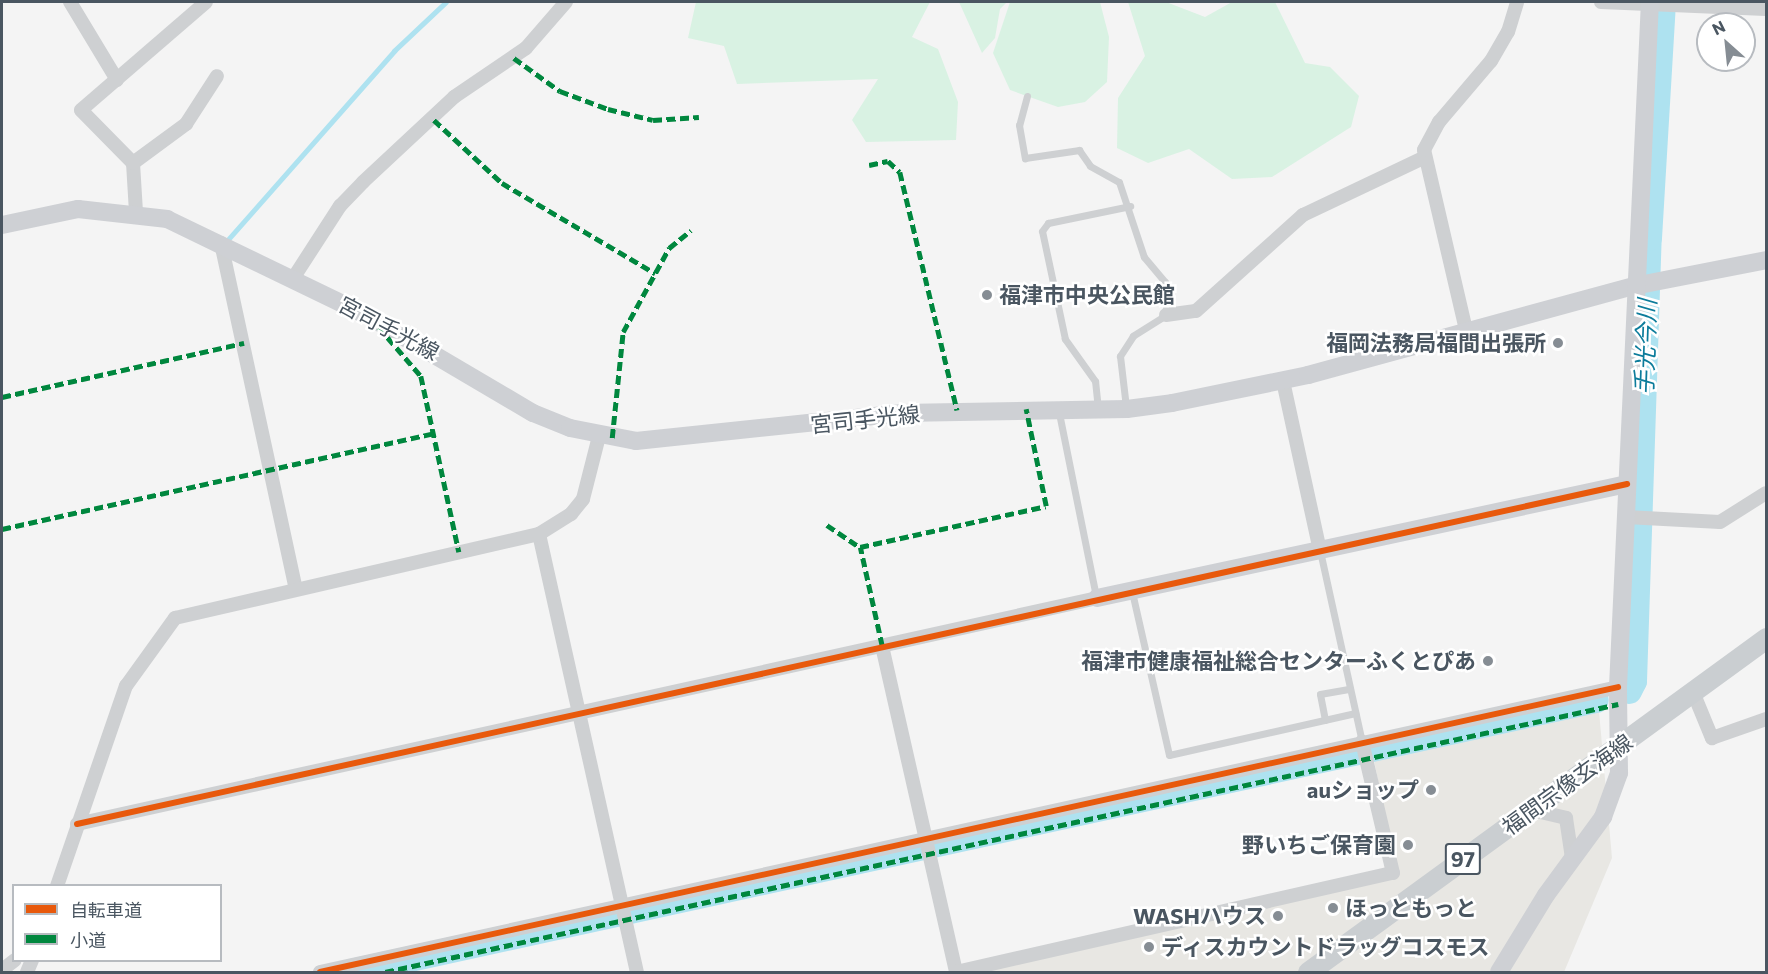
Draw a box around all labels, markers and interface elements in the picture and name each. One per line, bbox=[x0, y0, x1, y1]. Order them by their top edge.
north arrow bbox=[1696, 12, 1756, 72]
text: N bbox=[1709, 16, 1728, 38]
place label: 福津市中央公民館 bbox=[999, 282, 1175, 308]
marker: 福津市中央公民館 bbox=[980, 288, 994, 302]
street label: 宮司手光線 bbox=[334, 291, 444, 365]
water label: 手光今川 bbox=[1629, 299, 1661, 395]
place label: 福岡法務局福間出張所 bbox=[1326, 330, 1546, 356]
marker: 福岡法務局福間出張所 bbox=[1551, 336, 1565, 350]
street label: 宮司手光線 bbox=[809, 400, 921, 438]
place label: 福津市健康福祉総合センターふくとぴあ bbox=[1080, 648, 1476, 674]
marker: 福津市健康福祉総合センターふくとぴあ bbox=[1481, 654, 1495, 668]
street label: 福間宗像玄海線 bbox=[1497, 728, 1637, 840]
place label: auショップ bbox=[1307, 777, 1419, 803]
marker: auショップ bbox=[1424, 783, 1438, 797]
place label: 野いちご保育園 bbox=[1242, 832, 1396, 858]
marker: 野いちご保育園 bbox=[1401, 838, 1415, 852]
road number: 97 bbox=[1444, 841, 1482, 877]
legend bbox=[12, 884, 222, 962]
place label: ほっともっと bbox=[1345, 895, 1477, 921]
text: 自転車道 bbox=[70, 899, 142, 921]
marker: ほっともっと bbox=[1326, 901, 1340, 915]
place label: WASHハウス bbox=[1133, 903, 1266, 929]
marker: WASHハウス bbox=[1271, 909, 1285, 923]
text: 小道 bbox=[70, 929, 106, 951]
place label: ディスカウントドラッグコスモス bbox=[1161, 934, 1491, 960]
marker: ディスカウントドラッグコスモス bbox=[1142, 940, 1156, 954]

